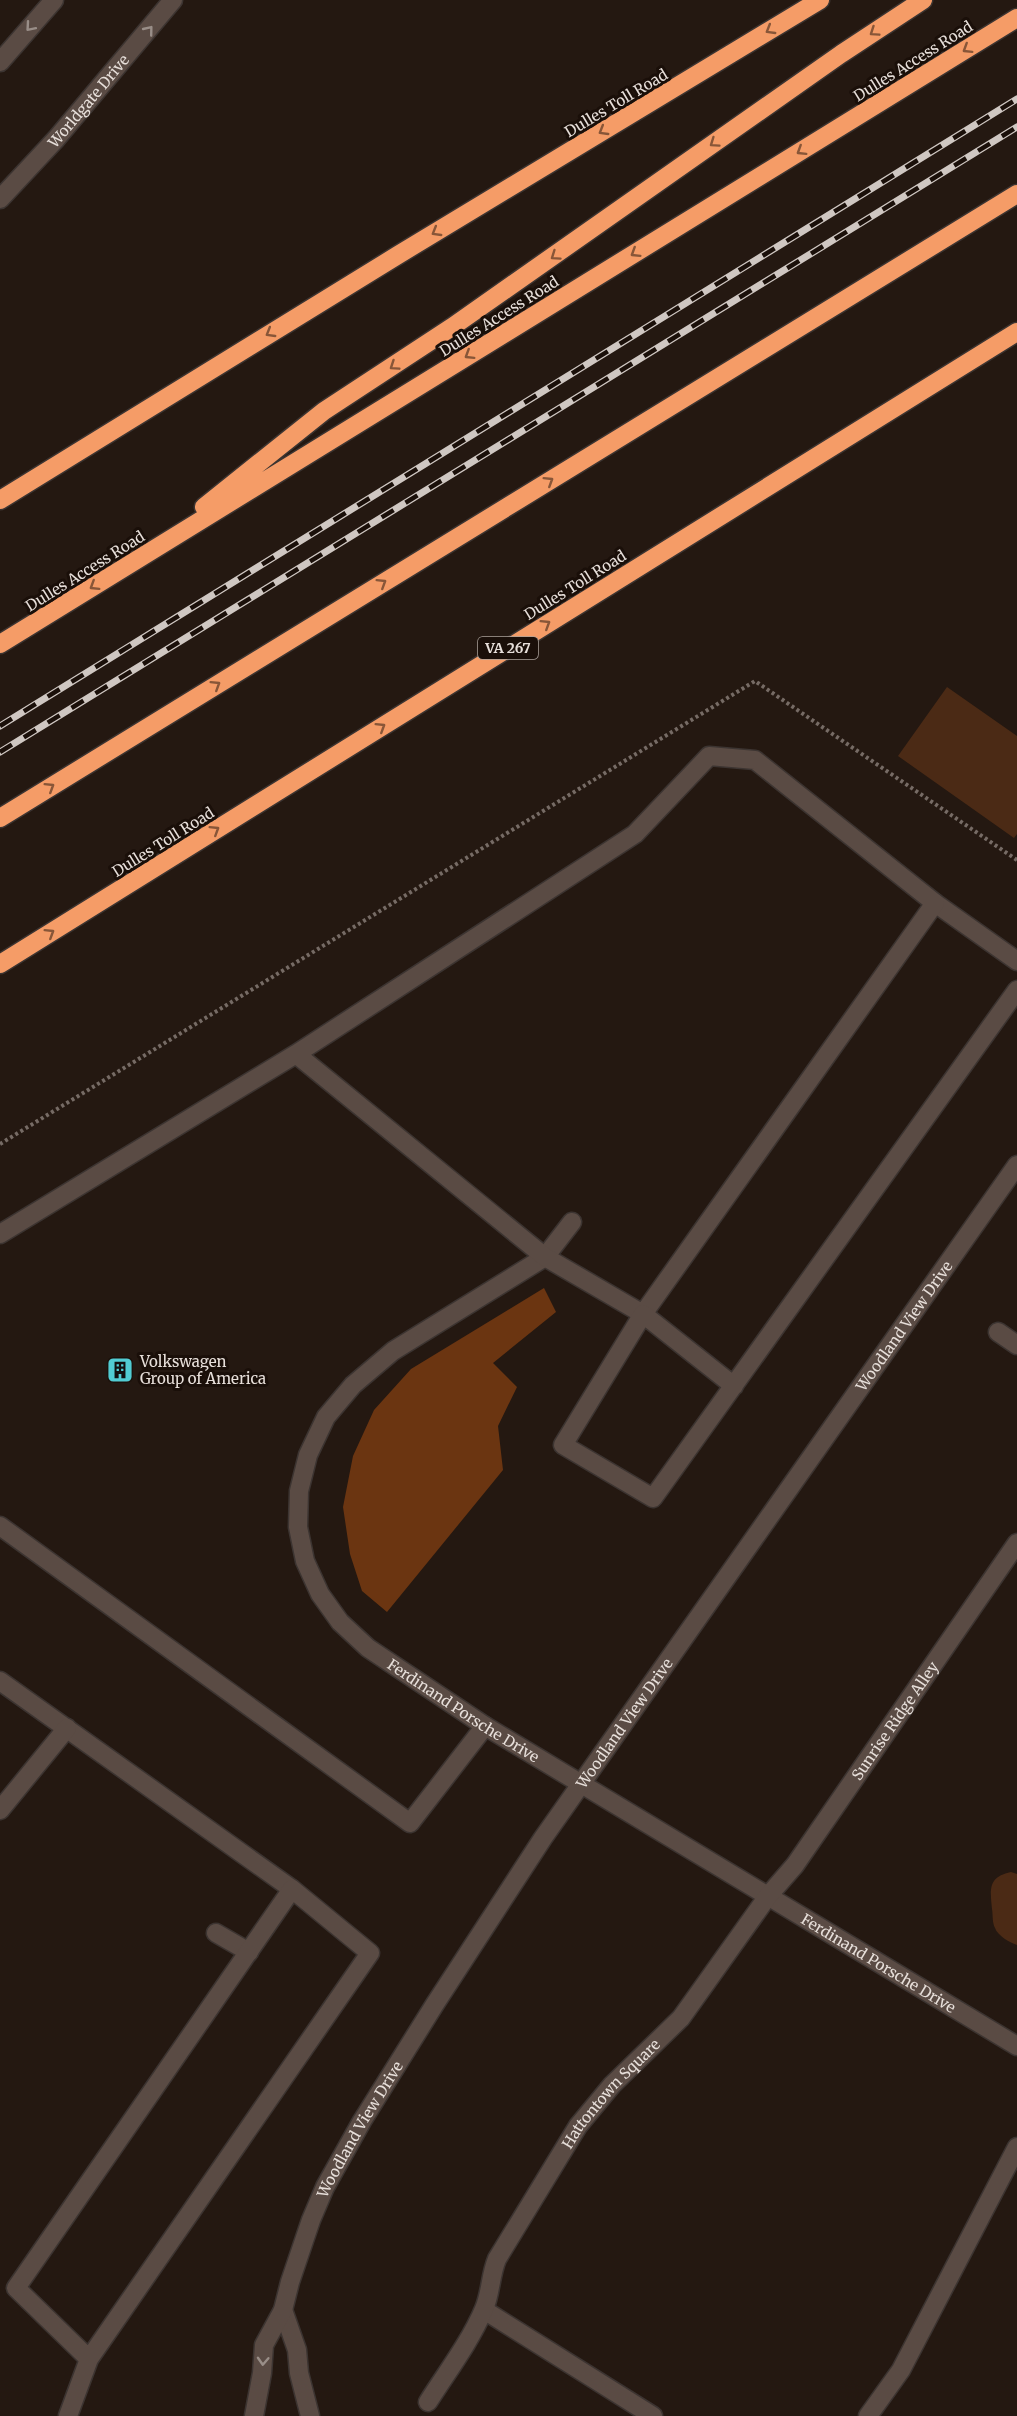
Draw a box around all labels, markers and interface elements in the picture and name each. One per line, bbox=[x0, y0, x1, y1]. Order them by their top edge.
street label: Dulles Access Road bbox=[850, 17, 976, 105]
one-way arrow bbox=[26, 20, 37, 31]
one-way arrow bbox=[766, 23, 776, 35]
one-way arrow bbox=[870, 25, 880, 37]
one-way arrow bbox=[141, 26, 152, 37]
one-way arrow bbox=[963, 41, 973, 53]
street label: Worldgate Drive bbox=[43, 50, 133, 152]
street label: Dulles Toll Road bbox=[561, 65, 671, 141]
one-way arrow bbox=[599, 124, 609, 135]
one-way arrow bbox=[709, 136, 720, 147]
one-way arrow bbox=[797, 143, 807, 155]
one-way arrow bbox=[432, 224, 442, 236]
one-way arrow bbox=[631, 246, 641, 258]
one-way arrow bbox=[550, 249, 561, 260]
street label: Dulles Access Road bbox=[436, 272, 562, 360]
one-way arrow bbox=[266, 326, 276, 338]
one-way arrow bbox=[465, 348, 475, 360]
one-way arrow bbox=[389, 359, 400, 370]
one-way arrow bbox=[543, 477, 553, 489]
street label: Dulles Access Road bbox=[22, 527, 148, 615]
street label: Dulles Toll Road bbox=[520, 546, 630, 624]
one-way arrow bbox=[90, 579, 100, 591]
one-way arrow bbox=[376, 579, 386, 591]
one-way arrow bbox=[540, 620, 550, 632]
road number: VA 267 bbox=[478, 637, 538, 659]
one-way arrow bbox=[210, 681, 220, 693]
one-way arrow bbox=[375, 723, 385, 735]
one-way arrow bbox=[44, 782, 54, 794]
street label: Dulles Toll Road bbox=[108, 803, 218, 881]
one-way arrow bbox=[209, 826, 219, 838]
one-way arrow bbox=[44, 929, 54, 941]
street label: Woodland View Drive bbox=[851, 1257, 956, 1395]
place label: Volkswagen Group of America bbox=[139, 1352, 266, 1388]
building icon: Volkswagen Group of America bbox=[105, 1355, 135, 1385]
street label: Ferdinand Porsche Drive bbox=[384, 1654, 543, 1766]
street label: Woodland View Drive bbox=[571, 1654, 676, 1793]
street label: Sunrise Ridge Alley bbox=[847, 1657, 942, 1784]
street label: Ferdinand Porsche Drive bbox=[798, 1909, 959, 2017]
street label: Hattontown Square bbox=[557, 2034, 664, 2152]
street label: Woodland View Drive bbox=[312, 2057, 407, 2201]
one-way arrow bbox=[256, 2356, 269, 2365]

